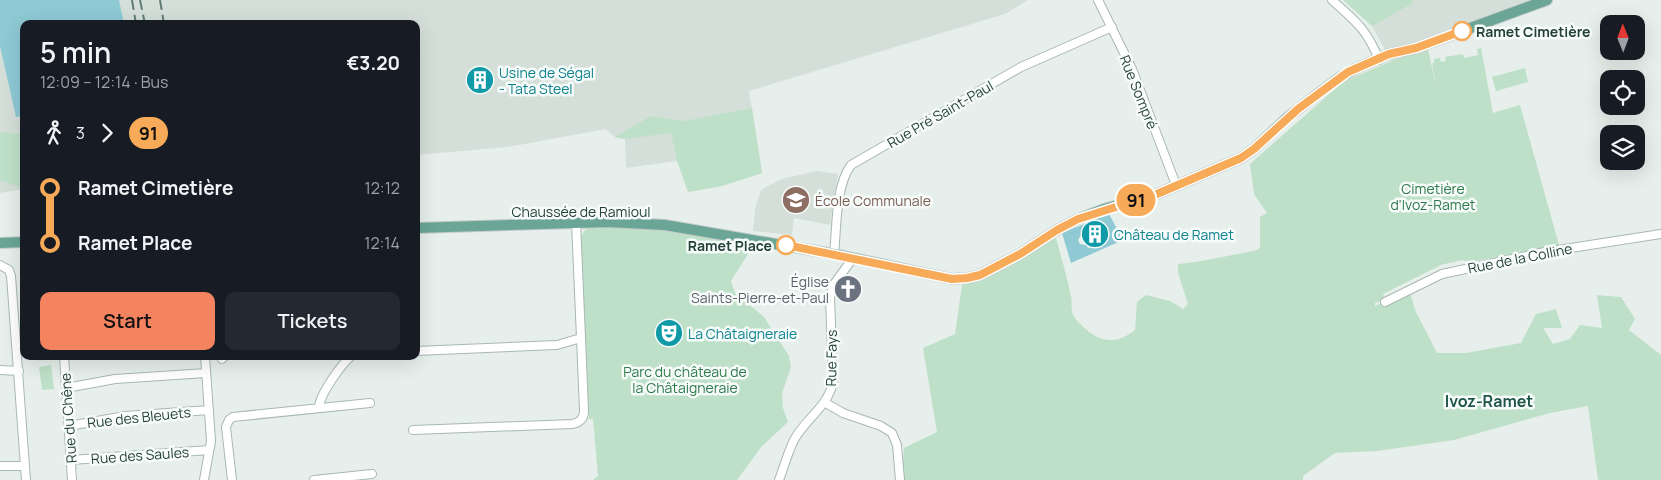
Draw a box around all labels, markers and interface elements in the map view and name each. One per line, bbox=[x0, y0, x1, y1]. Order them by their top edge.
north arrow bbox=[1600, 15, 1645, 60]
map controls bbox=[1600, 15, 1645, 170]
marker: Ramet Cimetière bbox=[1452, 21, 1472, 41]
place label: Ramet Cimetière bbox=[1476, 22, 1591, 41]
text: 5 min bbox=[40, 33, 111, 71]
text: €3.20 bbox=[346, 50, 400, 76]
street label: Rue Sompré bbox=[1116, 52, 1162, 132]
place label: Usine de Ségal - Tata Steel bbox=[499, 63, 594, 98]
building icon: Usine de Ségal - Tata Steel bbox=[465, 65, 495, 95]
button: locate bbox=[1600, 70, 1645, 115]
text: 12:09 – 12:14 · Bus bbox=[40, 71, 168, 93]
street label: Rue Pré Saint-Paul bbox=[883, 76, 997, 152]
icon: walk bbox=[40, 119, 68, 147]
icon: forward bbox=[93, 119, 121, 147]
text: 91 bbox=[139, 121, 158, 145]
text: 3 bbox=[76, 122, 85, 144]
button: layers bbox=[1600, 125, 1645, 170]
text: Ramet Cimetière bbox=[78, 175, 233, 201]
text: 12:12 bbox=[364, 177, 400, 199]
park label: Cimetière d'Ivoz-Ramet bbox=[1391, 179, 1476, 214]
line badge: 91 bbox=[1114, 184, 1158, 216]
school or university icon: École Communale bbox=[781, 185, 811, 215]
text: 91 bbox=[1126, 188, 1146, 212]
place label: École Communale bbox=[815, 191, 931, 210]
street label: Chaussée de Ramioul bbox=[511, 202, 651, 221]
building icon: Château de Ramet bbox=[1080, 219, 1110, 249]
place label: Château de Ramet bbox=[1114, 225, 1234, 244]
text: Ramet Place bbox=[78, 230, 192, 256]
text: 12:14 bbox=[364, 232, 400, 254]
marker: Ramet Place bbox=[776, 235, 796, 255]
place label: Ramet Place bbox=[688, 236, 772, 255]
street label: Rue de la Colline bbox=[1466, 239, 1574, 277]
place label: Église Saints-Pierre-et-Paul bbox=[691, 272, 829, 307]
church icon: Église Saints-Pierre-et-Paul bbox=[833, 274, 863, 304]
button: Start bbox=[40, 292, 215, 350]
button: Tickets bbox=[225, 292, 400, 350]
theatre icon: La Châtaigneraie bbox=[654, 318, 684, 348]
place label: La Châtaigneraie bbox=[688, 324, 797, 343]
street label: Rue Fays bbox=[821, 329, 841, 387]
park label: Parc du château de la Châtaigneraie bbox=[623, 362, 747, 397]
street label: Rue du Chêne bbox=[55, 372, 81, 464]
district label: Ivoz-Ramet bbox=[1445, 390, 1533, 412]
street label: Rue des Bleuets bbox=[86, 402, 192, 432]
street label: Rue des Saules bbox=[90, 442, 190, 468]

